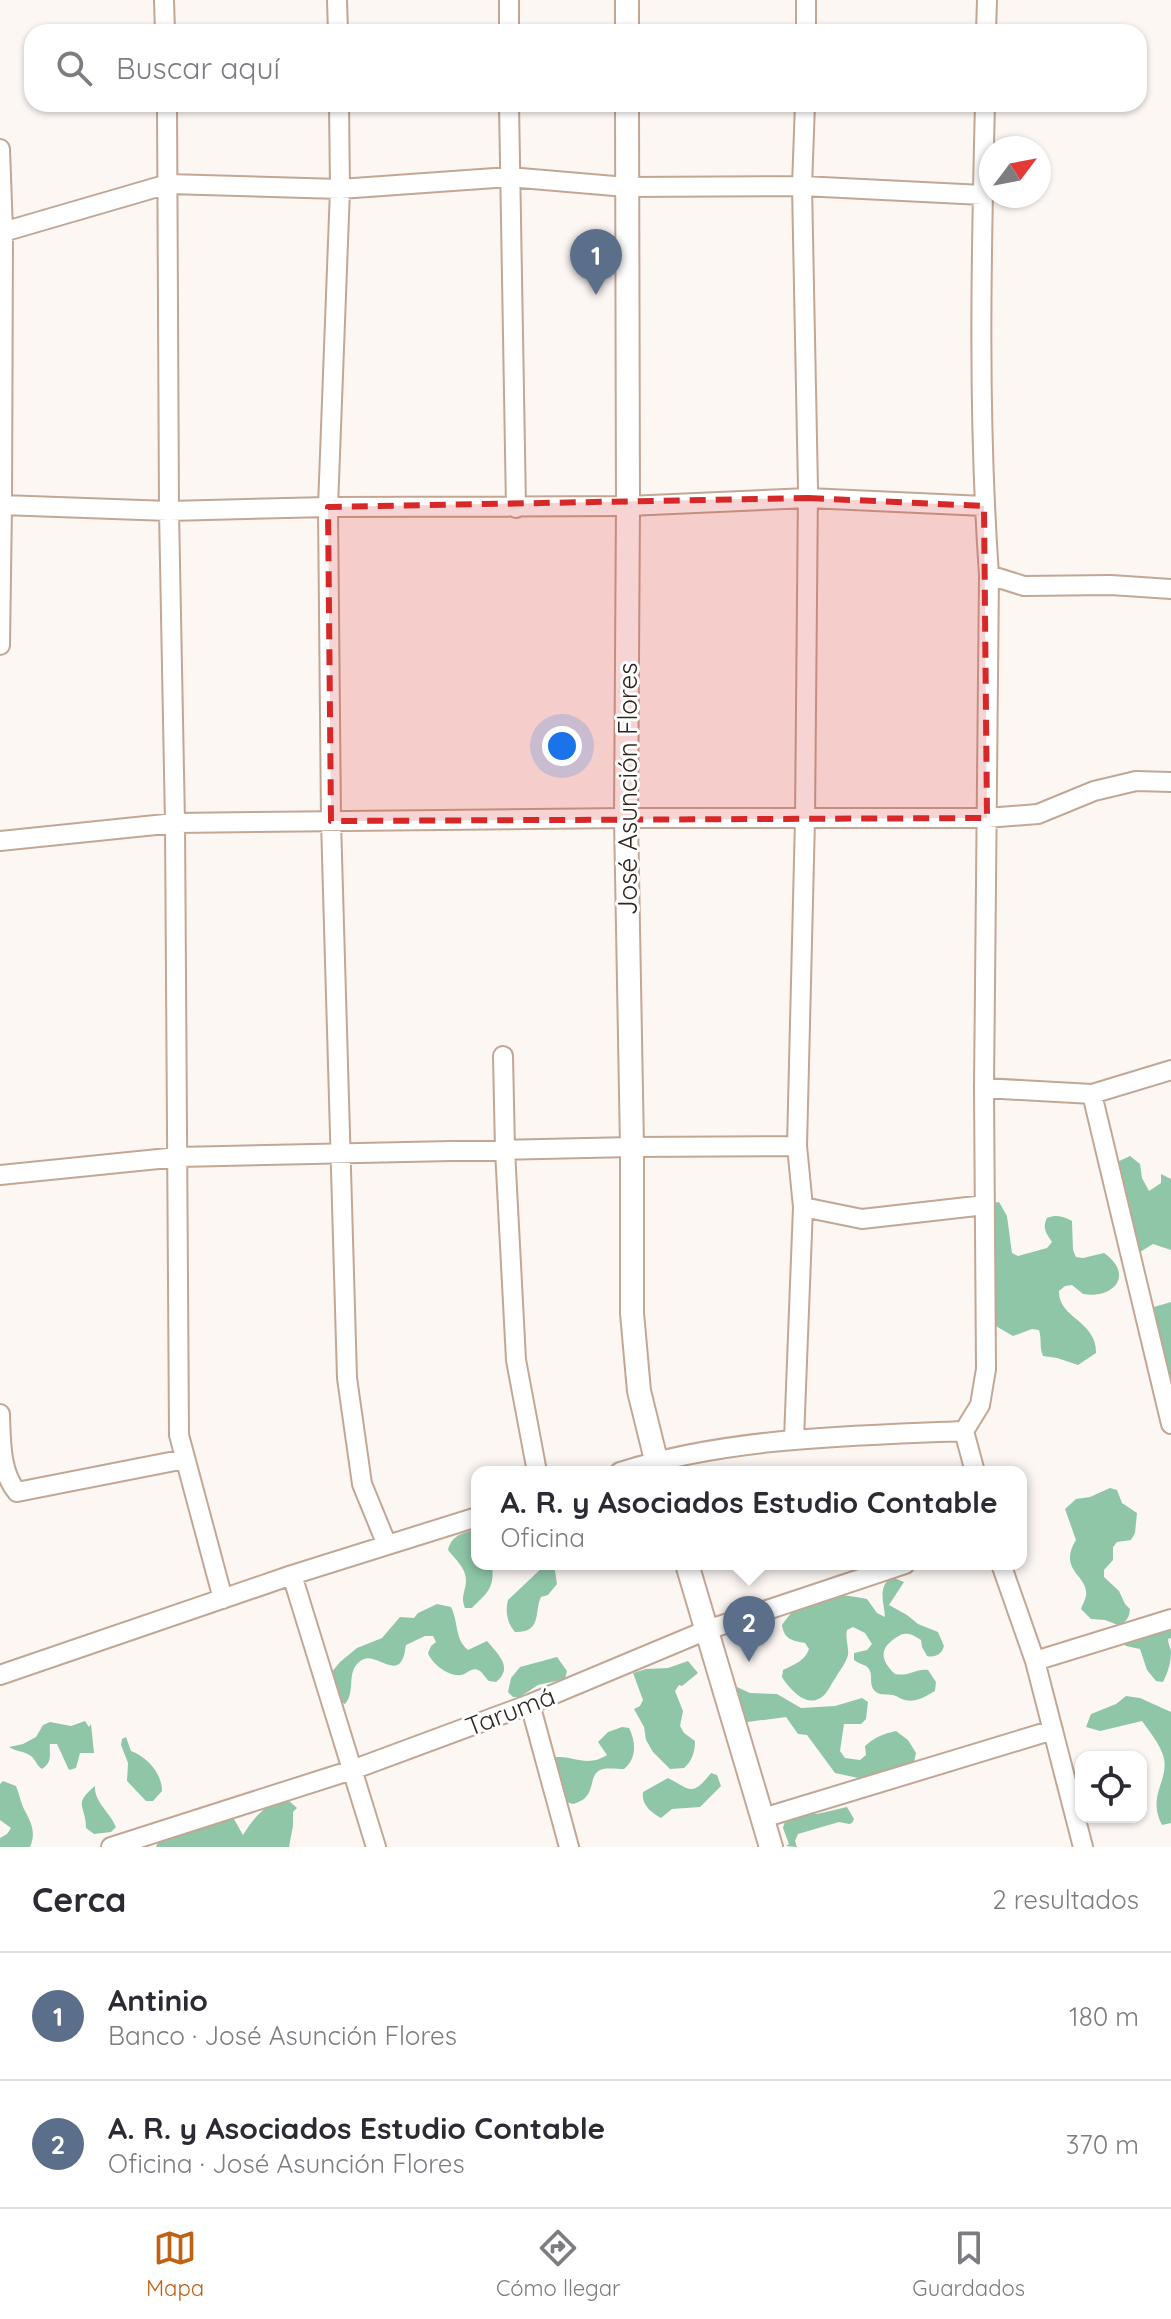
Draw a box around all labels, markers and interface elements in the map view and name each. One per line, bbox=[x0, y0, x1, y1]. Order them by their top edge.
search box bbox=[24, 24, 1147, 112]
icon: search bbox=[52, 46, 96, 90]
text: Buscar aquí bbox=[116, 49, 280, 87]
north arrow bbox=[979, 136, 1051, 208]
pin: 1 bbox=[570, 229, 622, 295]
street label: José Asunción Flores bbox=[611, 663, 644, 915]
your location bbox=[542, 726, 582, 766]
popup bbox=[471, 1466, 1027, 1570]
text: A. R. y Asociados Estudio Contable bbox=[500, 1483, 998, 1521]
text: Oficina bbox=[500, 1521, 585, 1554]
pin: 2 bbox=[723, 1596, 775, 1662]
street label: Tarumá bbox=[461, 1679, 559, 1743]
map controls bbox=[1075, 1751, 1147, 1823]
button: locate bbox=[1075, 1751, 1147, 1823]
text: Cerca bbox=[32, 1878, 126, 1921]
text: 2 resultados bbox=[992, 1883, 1139, 1916]
text: Antinio bbox=[108, 1981, 208, 2019]
text: 1 bbox=[53, 2000, 63, 2033]
text: 180 m bbox=[1069, 2000, 1139, 2033]
text: Banco · José Asunción Flores bbox=[108, 2019, 457, 2052]
text: A. R. y Asociados Estudio Contable bbox=[108, 2109, 605, 2147]
text: 2 bbox=[51, 2128, 65, 2161]
text: 370 m bbox=[1066, 2128, 1139, 2161]
text: Oficina · José Asunción Flores bbox=[108, 2147, 465, 2180]
tab: Mapa bbox=[146, 2226, 204, 2302]
tab: Cómo llegar bbox=[496, 2226, 621, 2302]
tab: Guardados bbox=[912, 2226, 1025, 2302]

